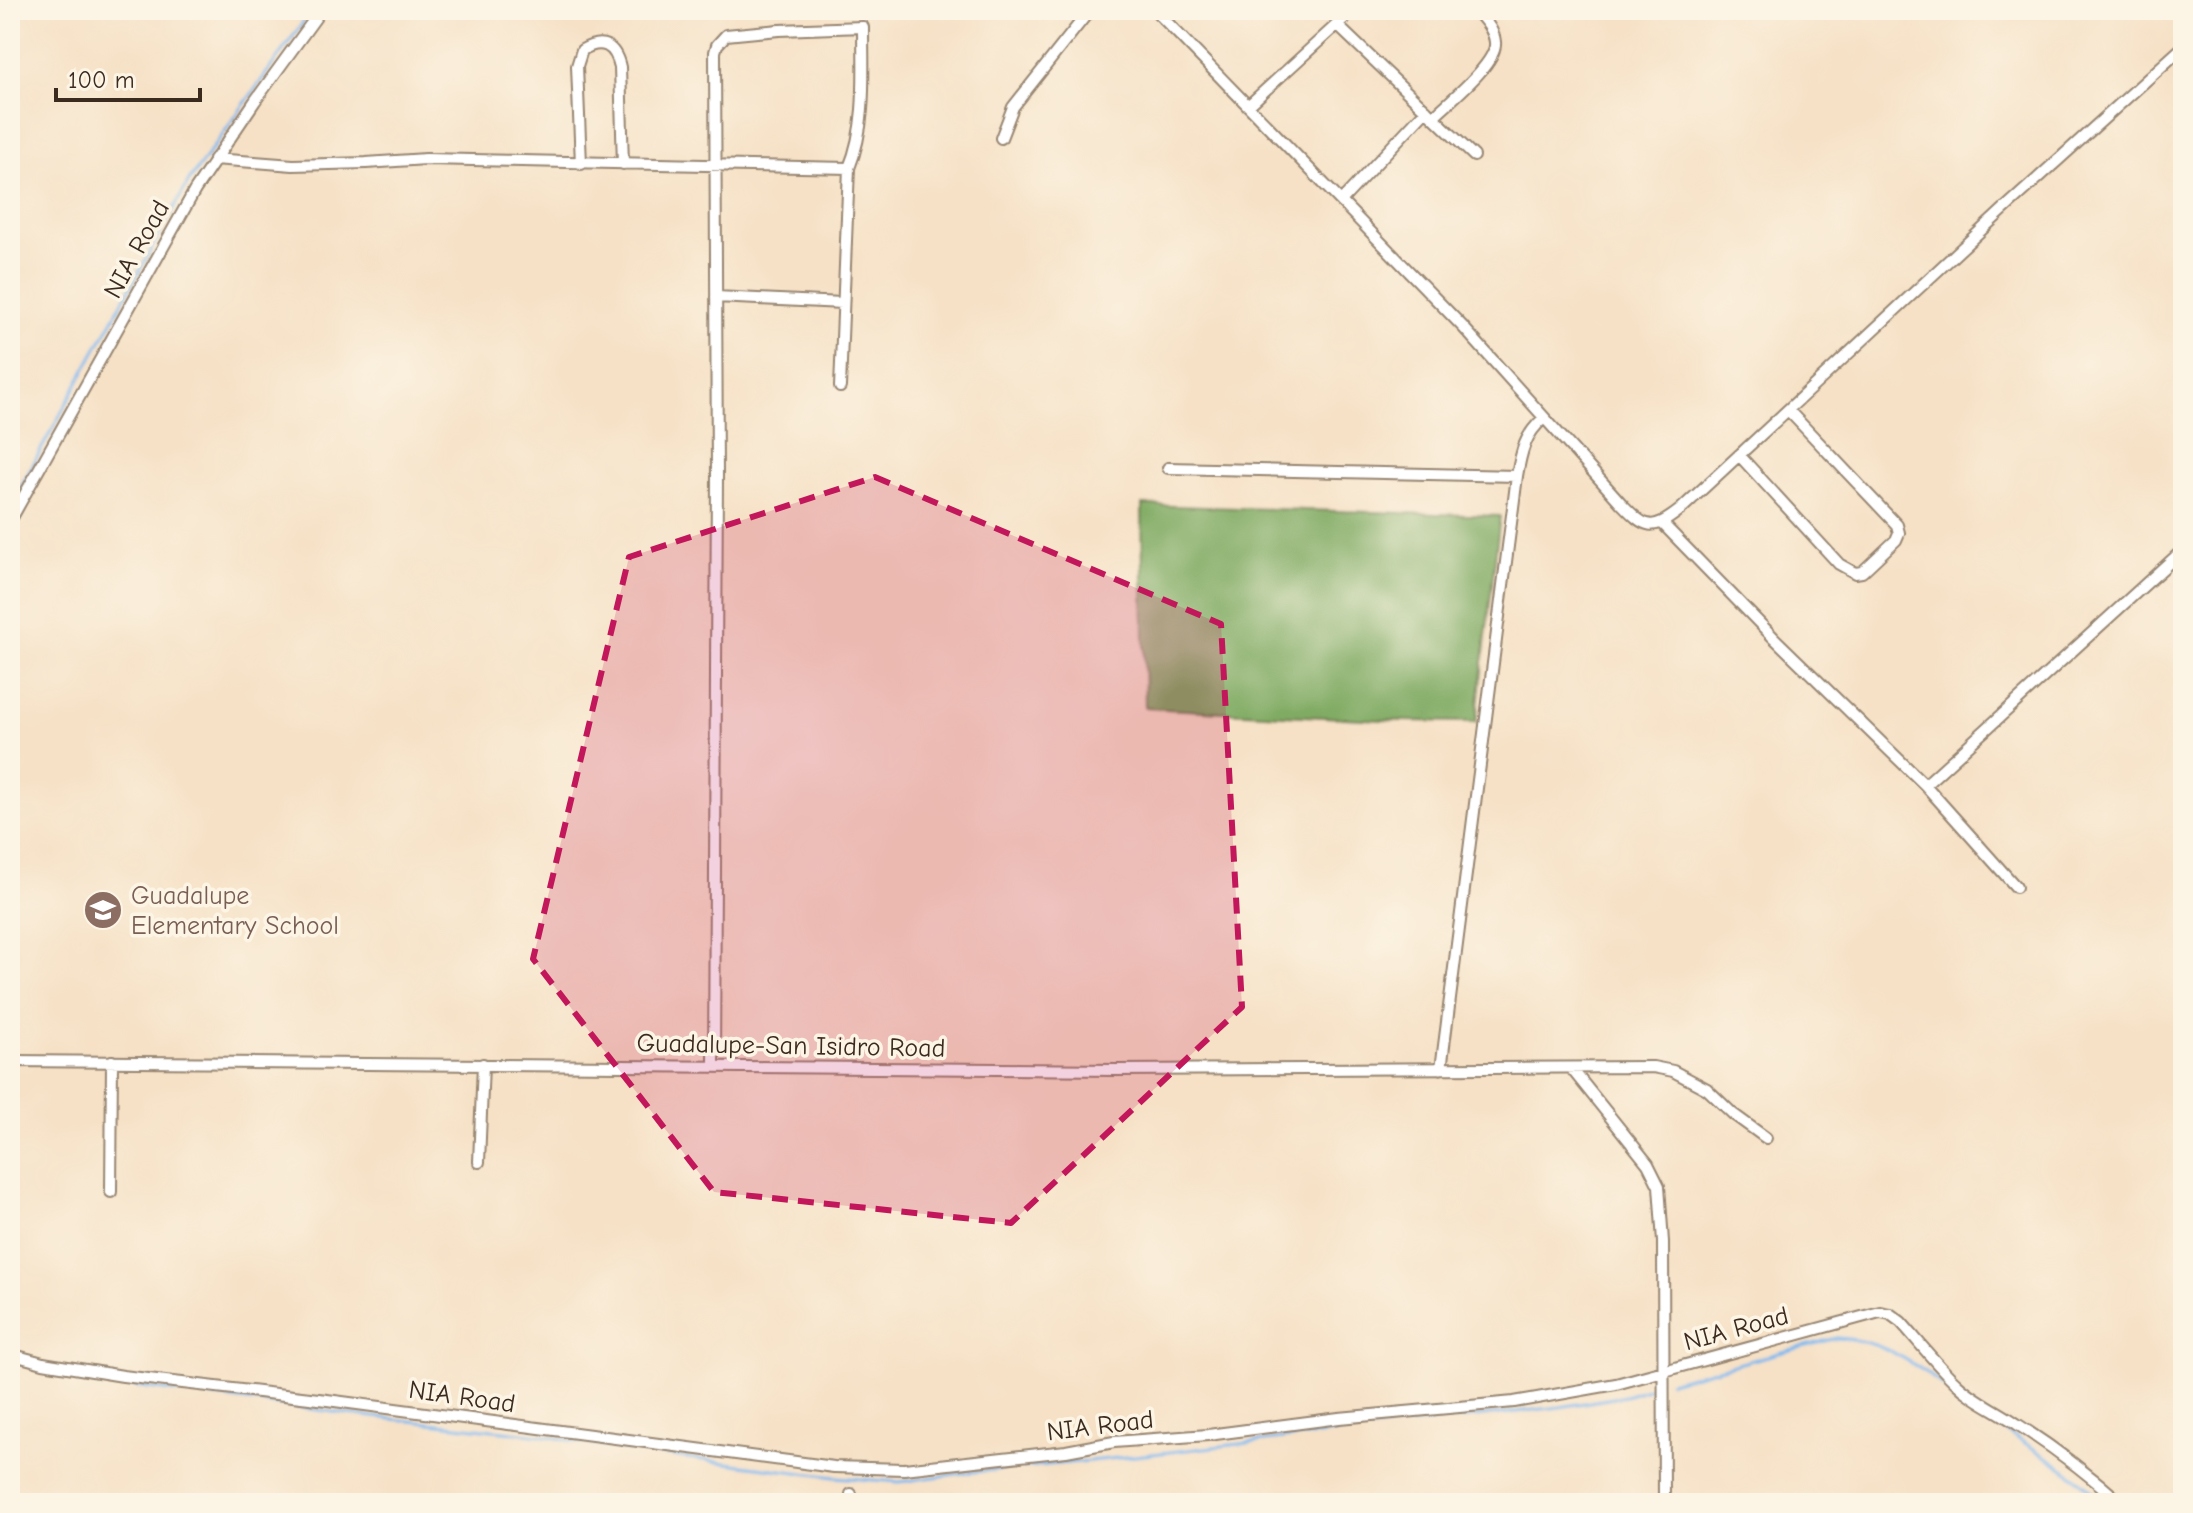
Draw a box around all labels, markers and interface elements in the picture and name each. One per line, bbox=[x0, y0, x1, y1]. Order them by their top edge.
scale bar bbox=[56, 52, 200, 102]
text: 100 m bbox=[68, 66, 135, 94]
street label: NIA Road bbox=[98, 195, 176, 304]
place label: Guadalupe Elementary School bbox=[131, 881, 339, 941]
school or university icon: Guadalupe Elementary School bbox=[82, 889, 124, 931]
street label: Guadalupe-San Isidro Road bbox=[636, 1028, 946, 1064]
street label: NIA Road bbox=[1681, 1301, 1792, 1357]
street label: NIA Road bbox=[407, 1375, 517, 1419]
street label: NIA Road bbox=[1045, 1405, 1155, 1447]

